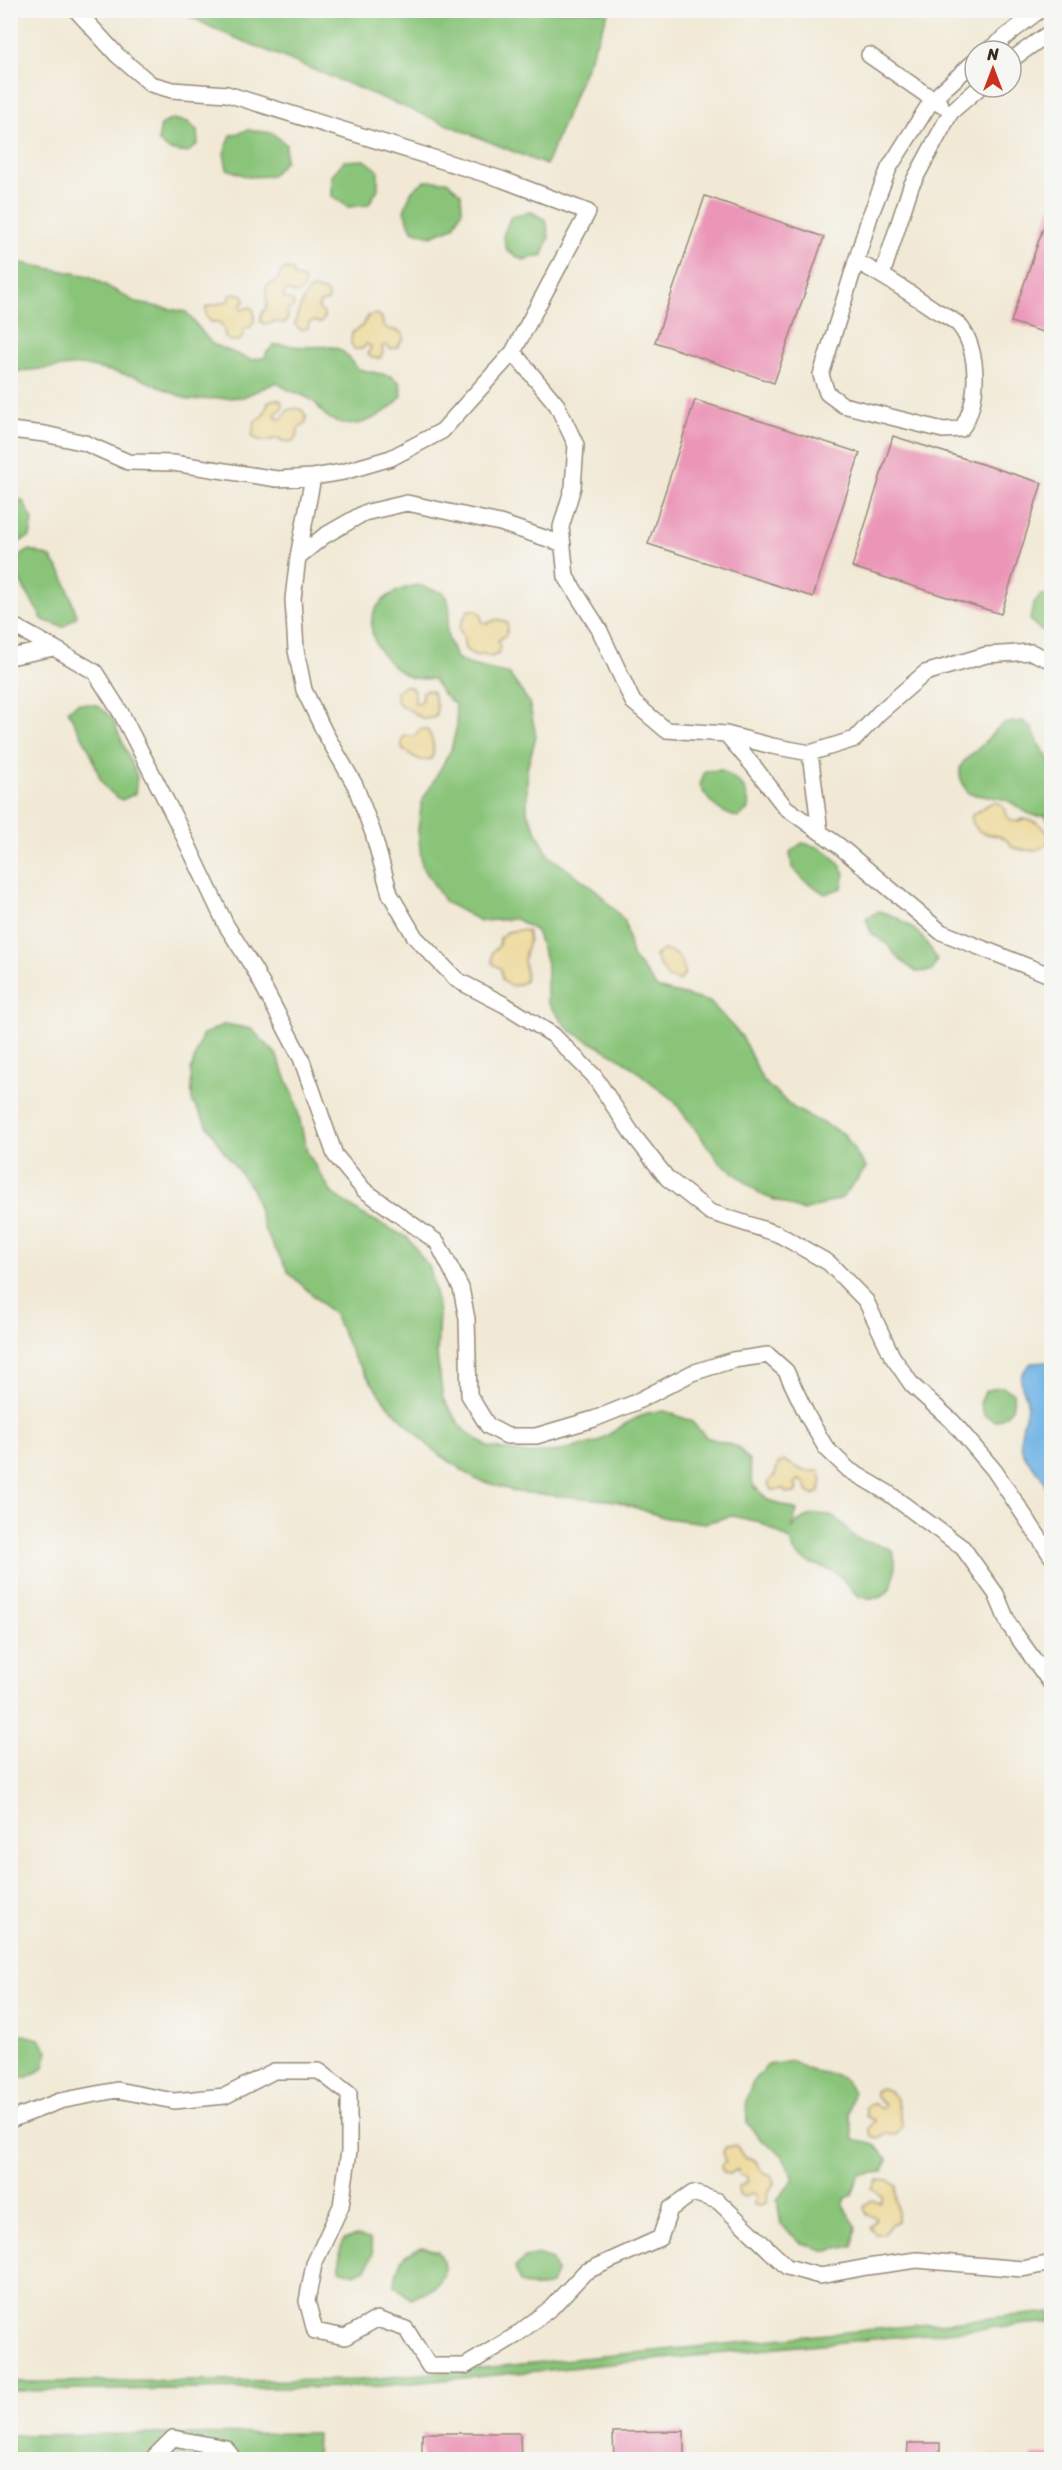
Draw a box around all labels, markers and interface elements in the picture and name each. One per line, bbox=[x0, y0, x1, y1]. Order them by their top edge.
north arrow bbox=[963, 39, 1023, 99]
text: N bbox=[986, 40, 999, 69]

